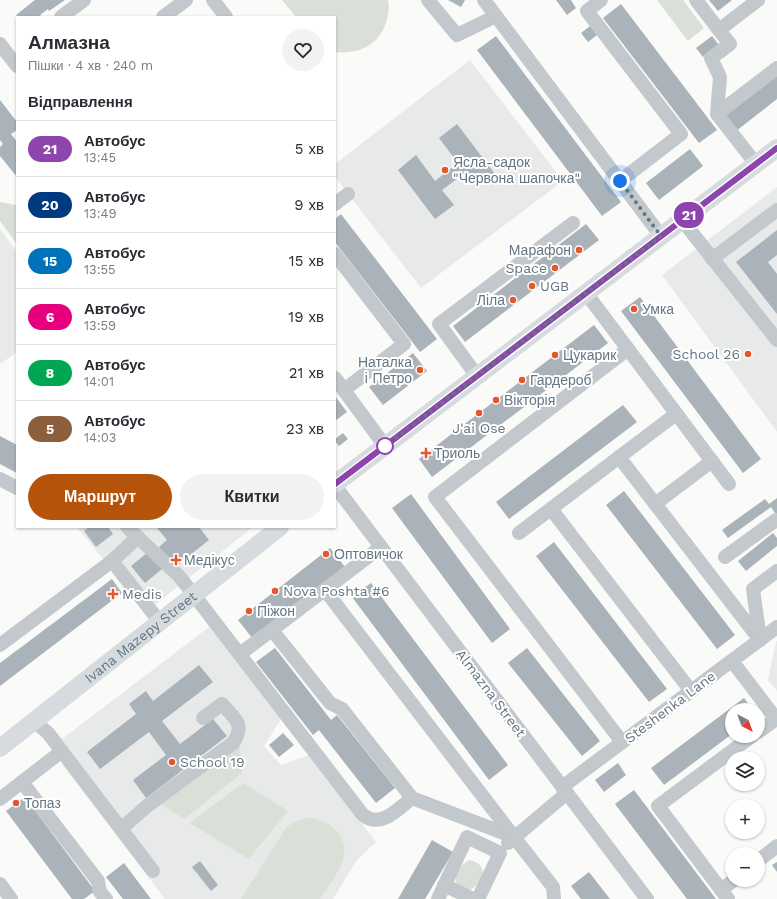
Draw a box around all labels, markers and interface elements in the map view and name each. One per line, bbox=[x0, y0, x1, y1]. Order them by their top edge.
button: heart bbox=[282, 29, 324, 71]
text: Алмазна bbox=[28, 31, 110, 54]
text: Пішки · 4 хв · 240 m bbox=[28, 58, 153, 73]
text: Відправлення bbox=[28, 93, 133, 111]
text: Автобус bbox=[84, 132, 146, 150]
text: 5 хв bbox=[295, 140, 324, 158]
text: 21 bbox=[43, 141, 57, 157]
text: 13:45 bbox=[84, 150, 116, 165]
place label: Ясла-садок "Червона шапочка" bbox=[453, 154, 580, 186]
marker: Ясла-садок "Червона шапочка" bbox=[440, 165, 450, 175]
your location bbox=[610, 171, 630, 191]
text: Автобус bbox=[84, 188, 146, 206]
text: 9 хв bbox=[294, 196, 324, 214]
text: 20 bbox=[41, 197, 59, 213]
line badge: 21 bbox=[671, 202, 707, 228]
text: 13:49 bbox=[84, 206, 116, 221]
text: 21 bbox=[682, 207, 696, 223]
place label: Марафон bbox=[509, 242, 571, 258]
text: Автобус bbox=[84, 244, 146, 262]
marker: Марафон bbox=[574, 245, 584, 255]
text: 15 хв bbox=[289, 252, 324, 270]
text: 15 bbox=[43, 253, 57, 269]
place label: Space bbox=[505, 260, 547, 276]
text: 13:55 bbox=[84, 262, 116, 277]
marker: Space bbox=[550, 263, 560, 273]
place label: UGB bbox=[540, 278, 569, 294]
marker: UGB bbox=[527, 281, 537, 291]
place label: Ліла bbox=[477, 292, 505, 308]
marker: Ліла bbox=[508, 295, 518, 305]
text: Автобус bbox=[84, 300, 146, 318]
place label: Умка bbox=[642, 301, 674, 317]
marker: Умка bbox=[629, 304, 639, 314]
text: 19 хв bbox=[288, 308, 324, 326]
text: 6 bbox=[46, 309, 54, 325]
text: 13:59 bbox=[84, 318, 116, 333]
place label: School 26 bbox=[672, 346, 740, 362]
place label: Цукарик bbox=[563, 347, 617, 363]
marker: School 26 bbox=[743, 349, 753, 359]
marker: Цукарик bbox=[550, 350, 560, 360]
place label: Наталка і Петро bbox=[358, 354, 412, 386]
text: Автобус bbox=[84, 356, 146, 374]
text: 21 хв bbox=[289, 364, 324, 382]
text: 8 bbox=[46, 365, 54, 381]
marker: Наталка і Петро bbox=[415, 365, 425, 375]
place label: Гардероб bbox=[530, 372, 592, 388]
text: 14:01 bbox=[84, 374, 114, 389]
marker: Гардероб bbox=[517, 375, 527, 385]
place label: Вікторія bbox=[504, 392, 555, 408]
marker: Вікторія bbox=[491, 395, 501, 405]
marker: J'ai Ose bbox=[474, 408, 484, 418]
text: Автобус bbox=[84, 412, 146, 430]
text: 23 хв bbox=[286, 420, 324, 438]
place label: J'ai Ose bbox=[452, 420, 506, 436]
text: 5 bbox=[46, 421, 54, 437]
text: 14:03 bbox=[84, 430, 116, 445]
unlabelled marker bbox=[376, 437, 394, 455]
place label: Триоль bbox=[434, 445, 480, 461]
marker: Триоль bbox=[421, 448, 431, 458]
button: Маршрут bbox=[28, 474, 172, 520]
button: Квитки bbox=[180, 474, 324, 520]
place label: Оптовичок bbox=[334, 546, 404, 562]
marker: Оптовичок bbox=[321, 549, 331, 559]
place label: Медікус bbox=[184, 552, 235, 568]
marker: Медікус bbox=[171, 555, 181, 565]
place label: Nova Poshta #6 bbox=[283, 583, 390, 599]
place label: Medis bbox=[122, 586, 162, 602]
marker: Nova Poshta #6 bbox=[270, 586, 280, 596]
street label: Ivana Mazepy Street bbox=[81, 588, 200, 686]
marker: Medis bbox=[107, 588, 119, 600]
place label: Піжон bbox=[257, 603, 295, 619]
marker: Піжон bbox=[244, 606, 254, 616]
street label: Almazna Street bbox=[453, 646, 529, 740]
street label: Steshenka Lane bbox=[622, 668, 718, 746]
north arrow bbox=[725, 703, 765, 743]
map controls bbox=[725, 703, 765, 887]
button: layers bbox=[725, 751, 765, 791]
place label: School 19 bbox=[180, 754, 245, 770]
marker: School 19 bbox=[167, 757, 177, 767]
place label: Топаз bbox=[24, 795, 61, 811]
marker: Топаз bbox=[11, 798, 21, 808]
button: + bbox=[725, 799, 765, 839]
button: − bbox=[725, 847, 765, 887]

